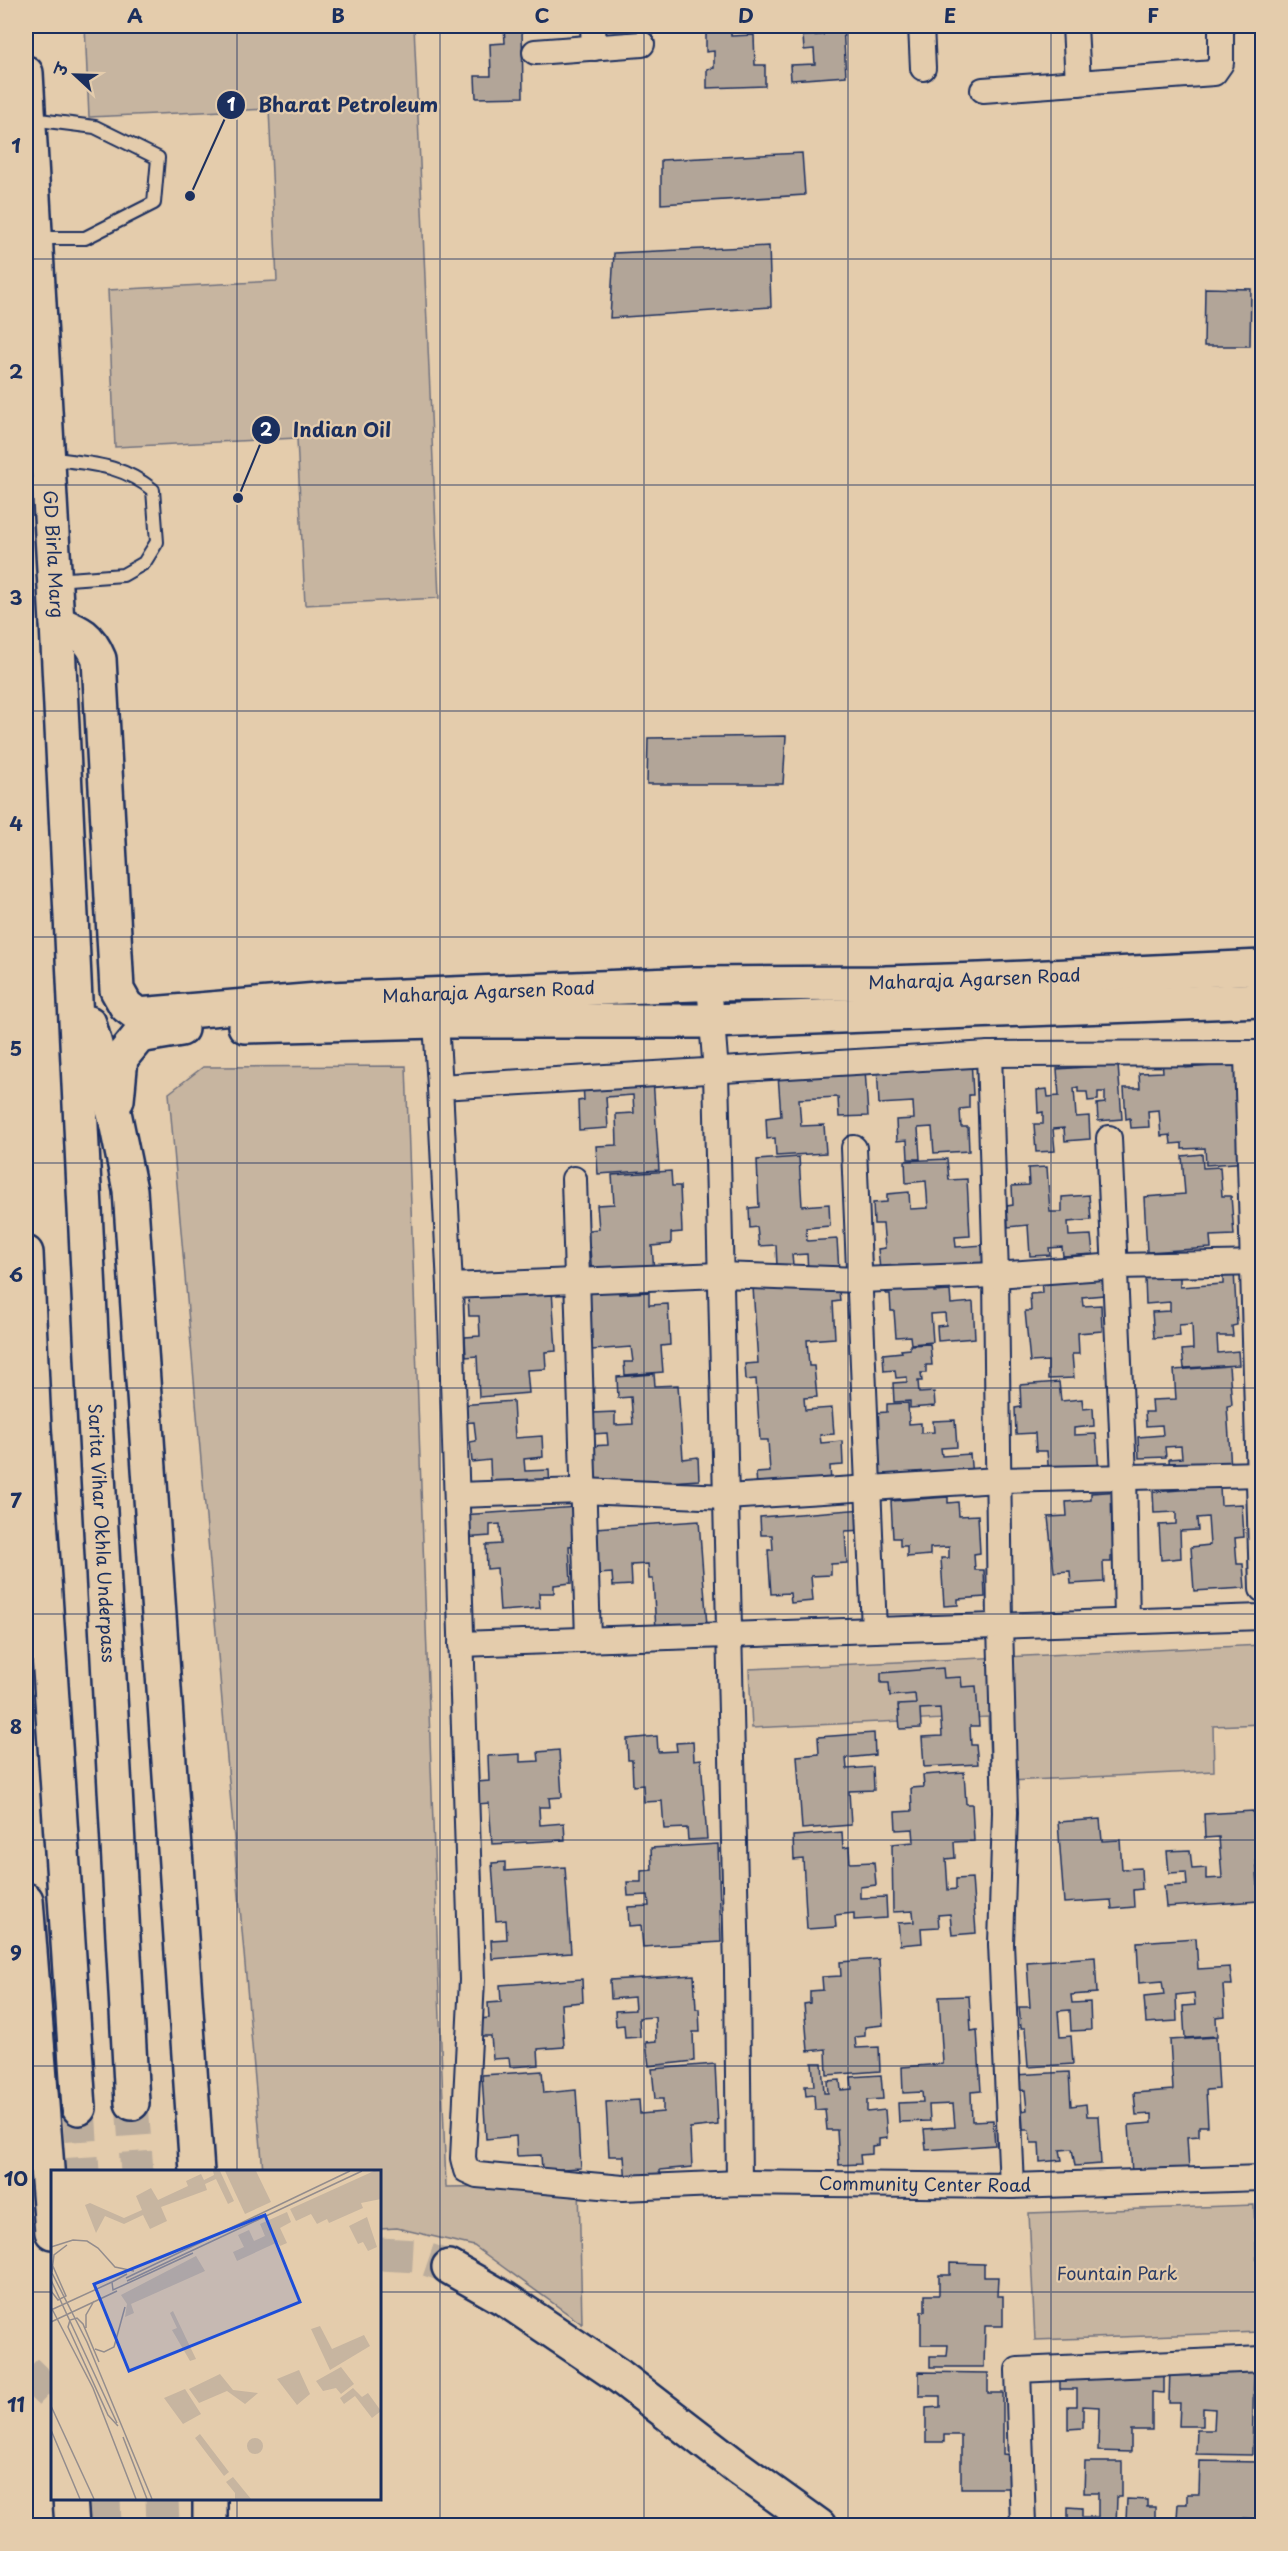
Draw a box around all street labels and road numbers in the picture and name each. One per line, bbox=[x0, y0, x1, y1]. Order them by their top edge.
street label: GD Birla Marg bbox=[38, 490, 72, 619]
street label: Maharaja Agarsen Road bbox=[868, 960, 1081, 995]
street label: Maharaja Agarsen Road bbox=[382, 973, 595, 1009]
street label: Sarita Vihar Okhla Underpass bbox=[82, 1403, 123, 1663]
street label: Community Center Road bbox=[819, 2169, 1032, 2198]

